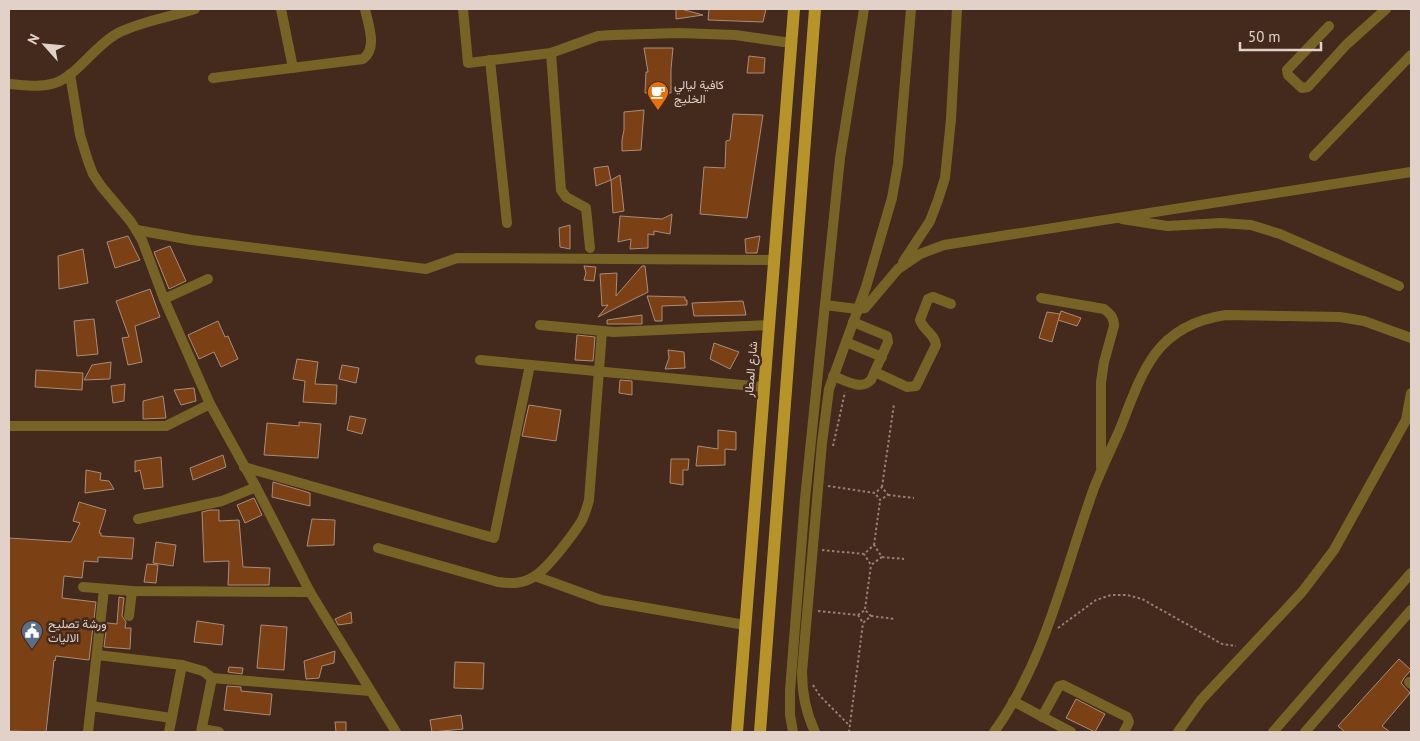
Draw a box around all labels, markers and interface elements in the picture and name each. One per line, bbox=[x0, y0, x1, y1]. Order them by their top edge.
north arrow bbox=[20, 20, 70, 70]
scale bar bbox=[1240, 20, 1321, 52]
text: 50 m bbox=[1248, 27, 1281, 46]
text: N bbox=[23, 31, 44, 47]
place label: كافية ليالي الخليج bbox=[674, 77, 724, 108]
cafe icon: كافية ليالي الخليج bbox=[646, 80, 670, 111]
street label: شارع المطار bbox=[741, 341, 762, 399]
place label: ورشة تصليح الاليات bbox=[48, 616, 106, 645]
public building icon: ورشة تصليح الاليات bbox=[20, 619, 44, 650]

